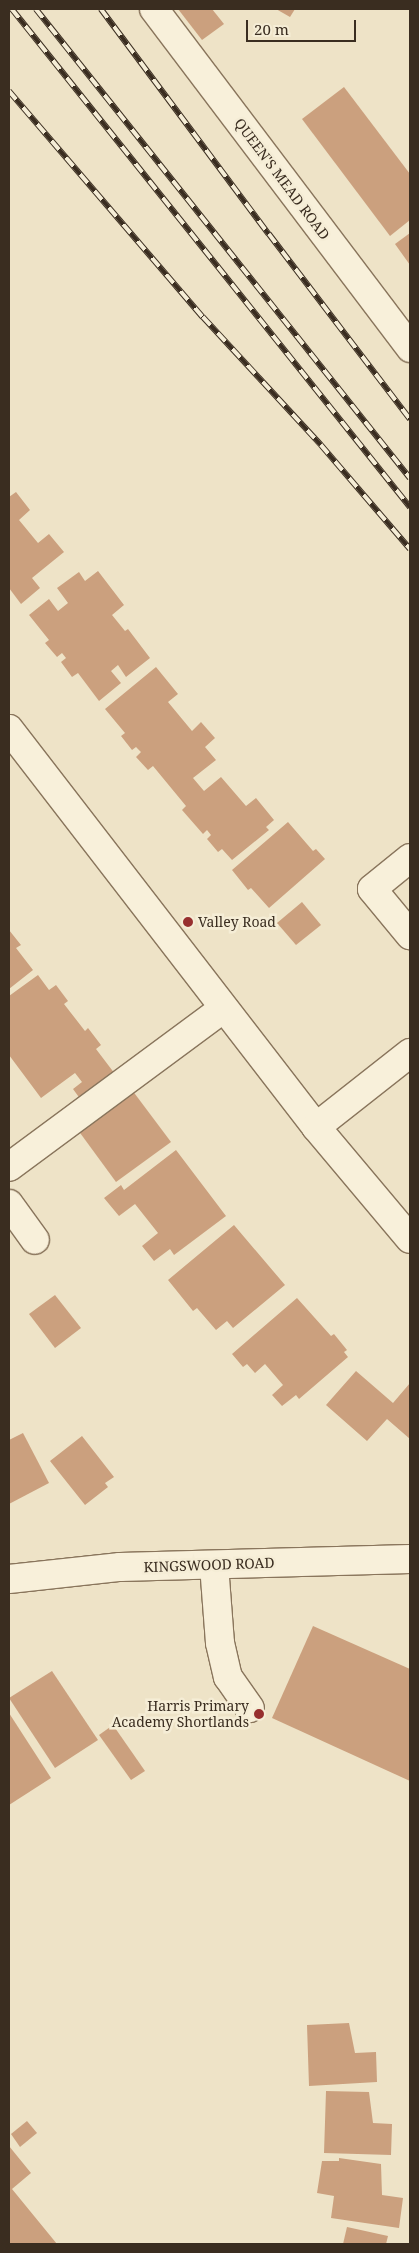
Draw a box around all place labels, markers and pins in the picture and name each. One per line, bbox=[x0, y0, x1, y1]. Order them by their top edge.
place label: Valley Road bbox=[198, 914, 276, 930]
marker: Valley Road bbox=[182, 916, 194, 928]
place label: Harris Primary Academy Shortlands bbox=[112, 1698, 249, 1730]
marker: Harris Primary Academy Shortlands bbox=[253, 1708, 265, 1720]

